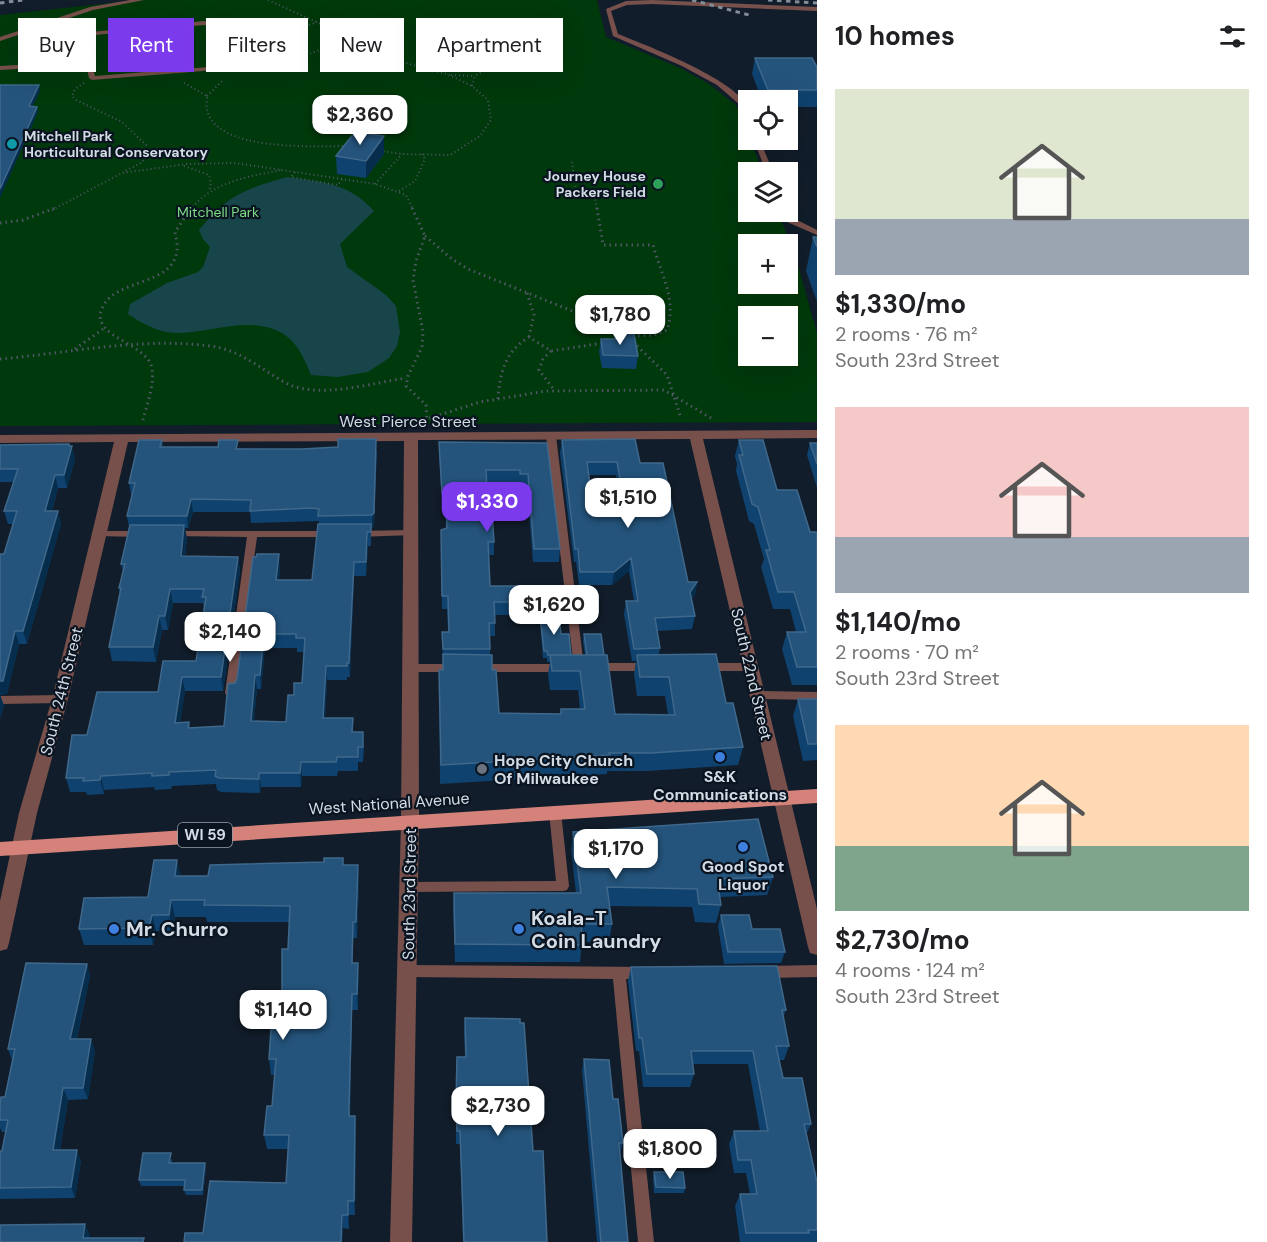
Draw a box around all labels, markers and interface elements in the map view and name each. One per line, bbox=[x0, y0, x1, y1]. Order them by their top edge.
chip: Buy bbox=[18, 18, 96, 72]
chip: Rent bbox=[108, 18, 194, 72]
chip: Filters bbox=[206, 18, 308, 72]
chip: New bbox=[320, 18, 404, 72]
chip: Apartment bbox=[416, 18, 563, 72]
text: 10 homes bbox=[835, 19, 955, 53]
icon: filters bbox=[1216, 20, 1249, 53]
map controls bbox=[738, 90, 798, 366]
button: locate bbox=[738, 90, 798, 150]
pin: $2,360 bbox=[311, 95, 409, 146]
text: $2,360 bbox=[326, 101, 394, 127]
place label: Mitchell Park Horticultural Conservatory bbox=[24, 127, 209, 161]
icon: home bbox=[988, 128, 1096, 236]
marker: Mitchell Park Horticultural Conservatory bbox=[5, 137, 19, 151]
button: layers bbox=[738, 162, 798, 222]
place label: Journey House Packers Field bbox=[544, 167, 646, 201]
marker: Journey House Packers Field bbox=[651, 177, 665, 191]
park label: Mitchell Park bbox=[177, 203, 259, 221]
button: + bbox=[738, 234, 798, 294]
text: $1,330/mo bbox=[835, 287, 966, 321]
pin: $1,780 bbox=[571, 295, 669, 346]
text: $1,780 bbox=[589, 301, 651, 327]
button: − bbox=[738, 306, 798, 366]
text: 2 rooms · 76 m² bbox=[835, 321, 978, 347]
text: South 23rd Street bbox=[835, 347, 999, 373]
street label: West Pierce Street bbox=[339, 411, 477, 432]
icon: home bbox=[988, 446, 1096, 554]
pin: $1,510 bbox=[579, 478, 677, 529]
pin: $1,330 bbox=[438, 482, 536, 533]
text: $1,510 bbox=[599, 484, 657, 510]
text: $1,330 bbox=[456, 488, 518, 514]
pin: $1,620 bbox=[505, 585, 603, 636]
text: $1,620 bbox=[523, 591, 585, 617]
text: $1,140/mo bbox=[835, 605, 961, 639]
street label: South 22nd Street bbox=[726, 606, 777, 742]
pin: $2,140 bbox=[181, 612, 279, 663]
text: $2,140 bbox=[199, 618, 261, 644]
street label: South 24th Street bbox=[35, 625, 88, 757]
text: 2 rooms · 70 m² bbox=[835, 639, 979, 665]
text: South 23rd Street bbox=[835, 665, 999, 691]
place label: Hope City Church Of Milwaukee bbox=[494, 750, 633, 789]
marker: S&K Communications bbox=[713, 750, 727, 764]
marker: Hope City Church Of Milwaukee bbox=[475, 762, 489, 776]
icon: home bbox=[988, 764, 1096, 872]
place label: S&K Communications bbox=[653, 766, 787, 805]
street label: West National Avenue bbox=[308, 787, 470, 820]
road number: WI 59 bbox=[178, 823, 232, 847]
street label: South 23rd Street bbox=[398, 828, 421, 960]
pin: $1,170 bbox=[567, 829, 665, 880]
text: $1,170 bbox=[588, 835, 644, 861]
marker: Good Spot Liquor bbox=[736, 840, 750, 854]
place label: Good Spot Liquor bbox=[702, 856, 784, 895]
place label: Koala-T Coin Laundry bbox=[531, 905, 661, 954]
place label: Mr. Churro bbox=[126, 916, 229, 942]
marker: Mr. Churro bbox=[107, 922, 121, 936]
marker: Koala-T Coin Laundry bbox=[512, 922, 526, 936]
text: $2,730/mo bbox=[835, 923, 970, 957]
text: 4 rooms · 124 m² bbox=[835, 957, 985, 983]
text: South 23rd Street bbox=[835, 983, 999, 1009]
pin: $1,140 bbox=[234, 990, 332, 1041]
text: $1,140 bbox=[254, 996, 312, 1022]
pin: $2,730 bbox=[449, 1086, 547, 1137]
text: $2,730 bbox=[465, 1092, 531, 1118]
pin: $1,800 bbox=[621, 1129, 719, 1180]
text: $1,800 bbox=[637, 1135, 703, 1161]

